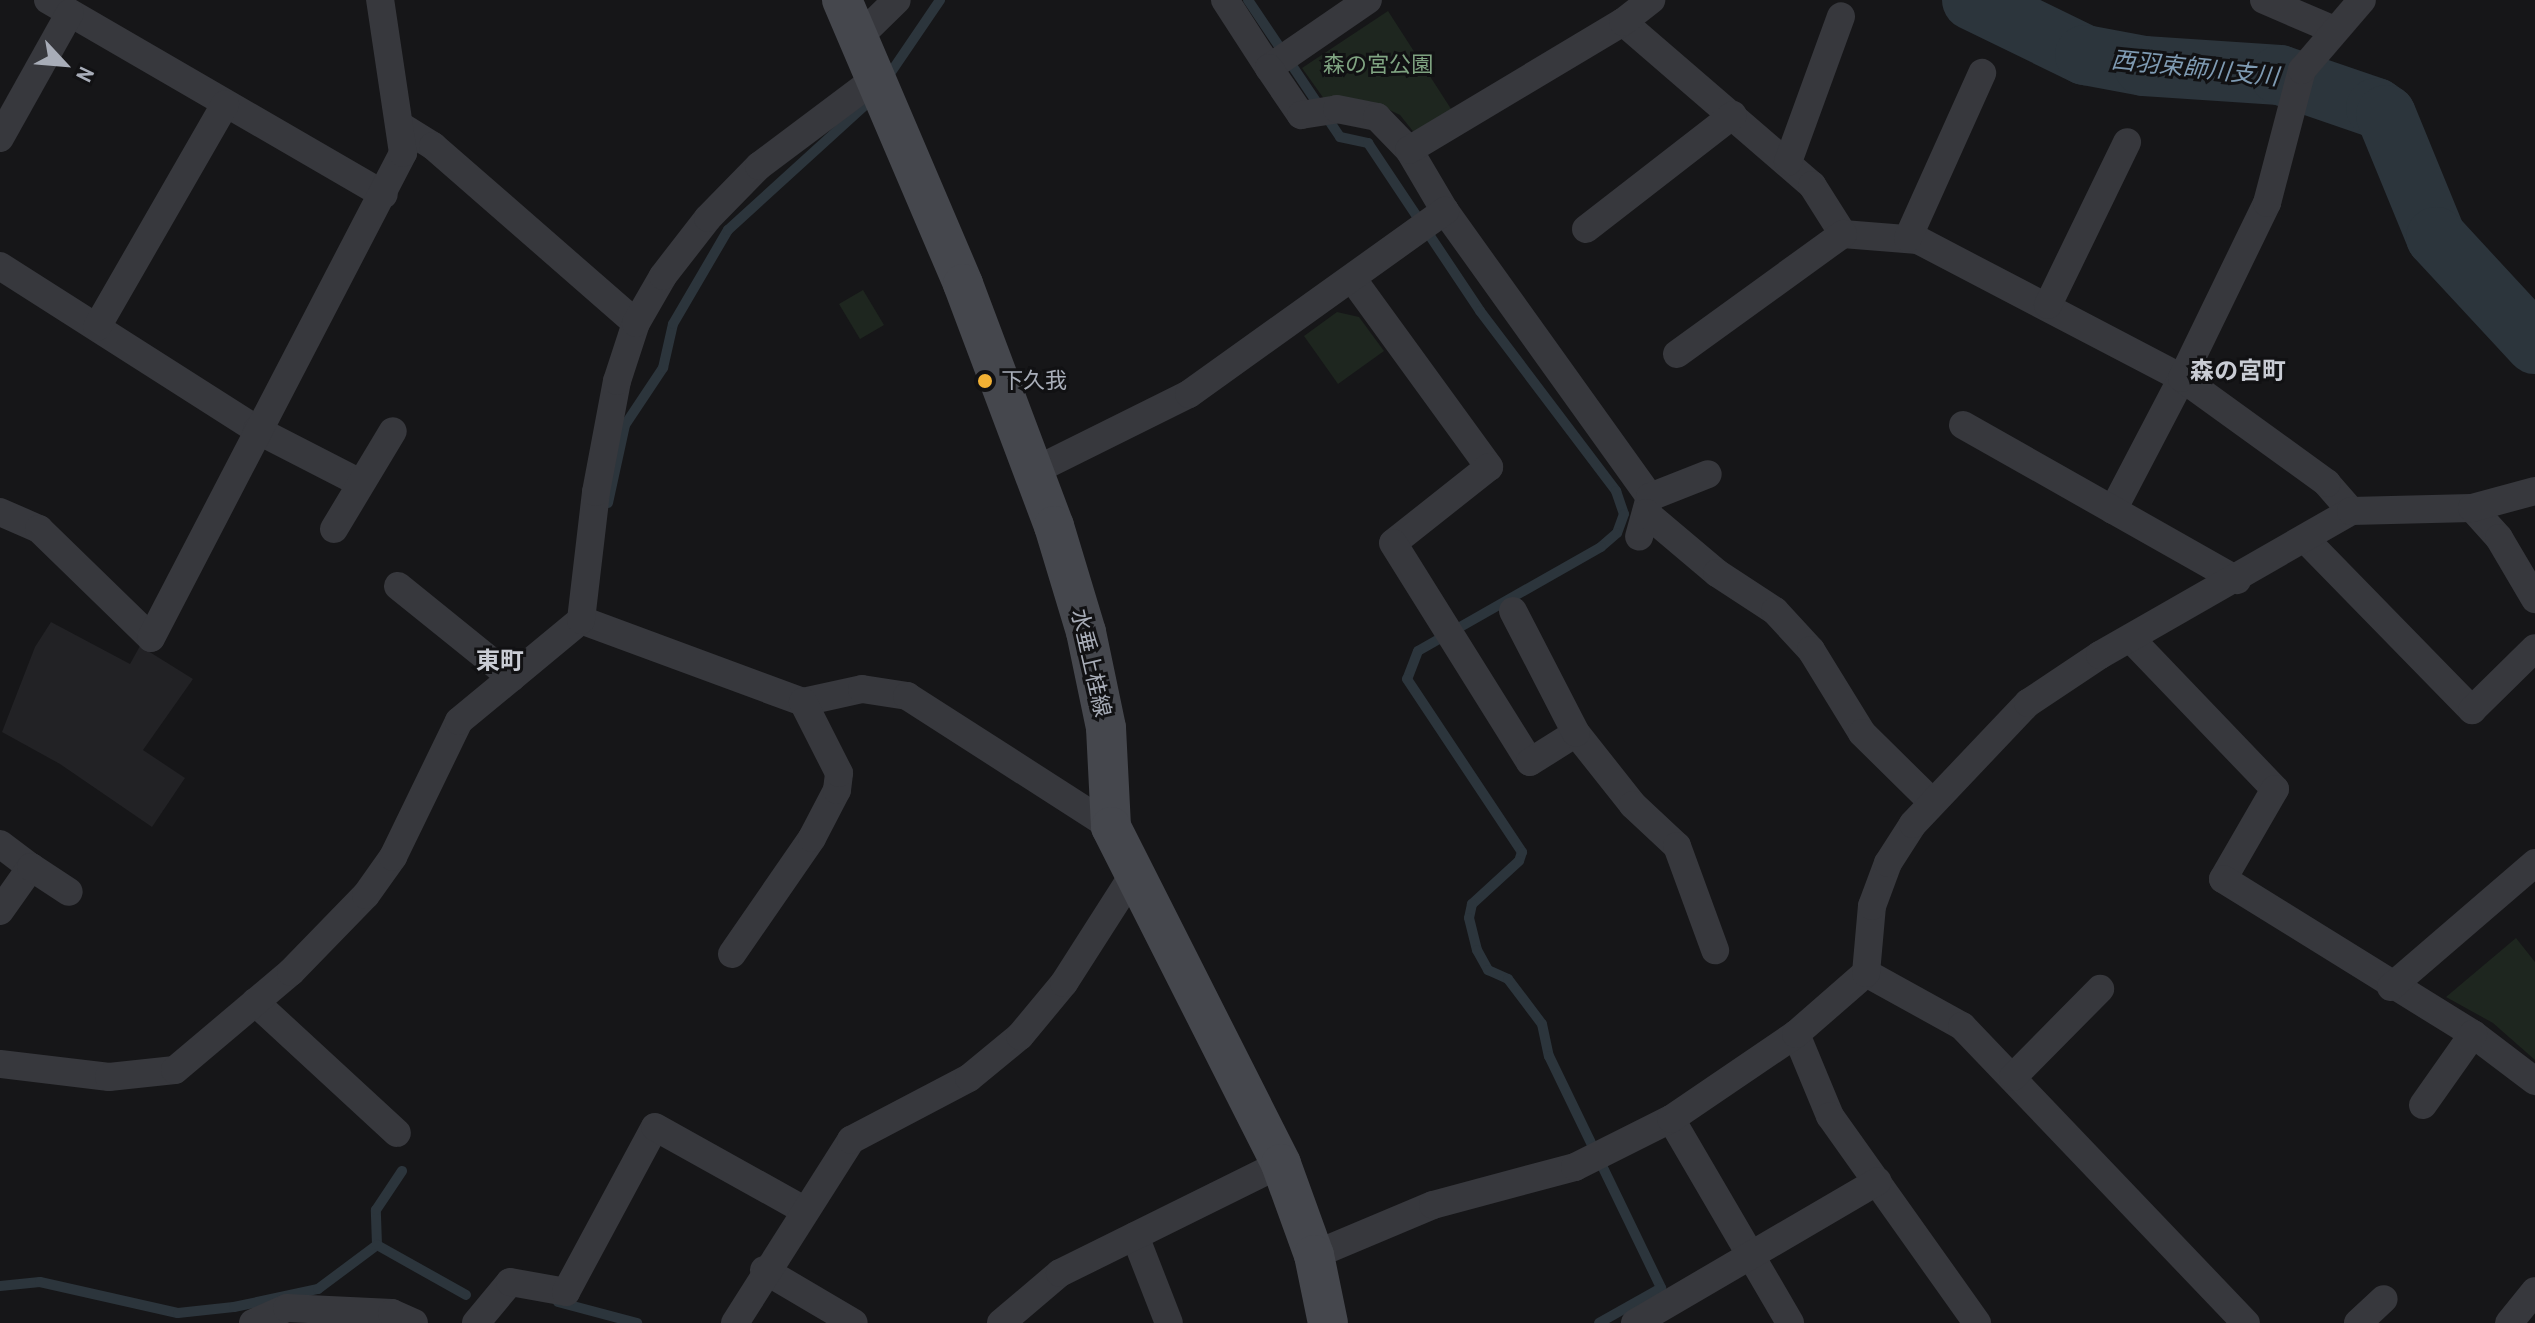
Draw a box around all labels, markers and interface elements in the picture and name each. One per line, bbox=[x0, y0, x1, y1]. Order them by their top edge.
north arrow bbox=[24, 24, 104, 104]
water label: 西羽束師川支川 bbox=[2110, 45, 2280, 91]
park label: 森の宮公園 bbox=[1323, 52, 1433, 78]
text: N bbox=[69, 62, 102, 87]
district label: 森の宮町 bbox=[2190, 357, 2286, 385]
place label: 下久我 bbox=[1001, 368, 1067, 394]
marker: 下久我 bbox=[976, 372, 994, 390]
street label: 水垂上桂線 bbox=[1066, 606, 1116, 720]
district label: 東町 bbox=[476, 647, 524, 675]

